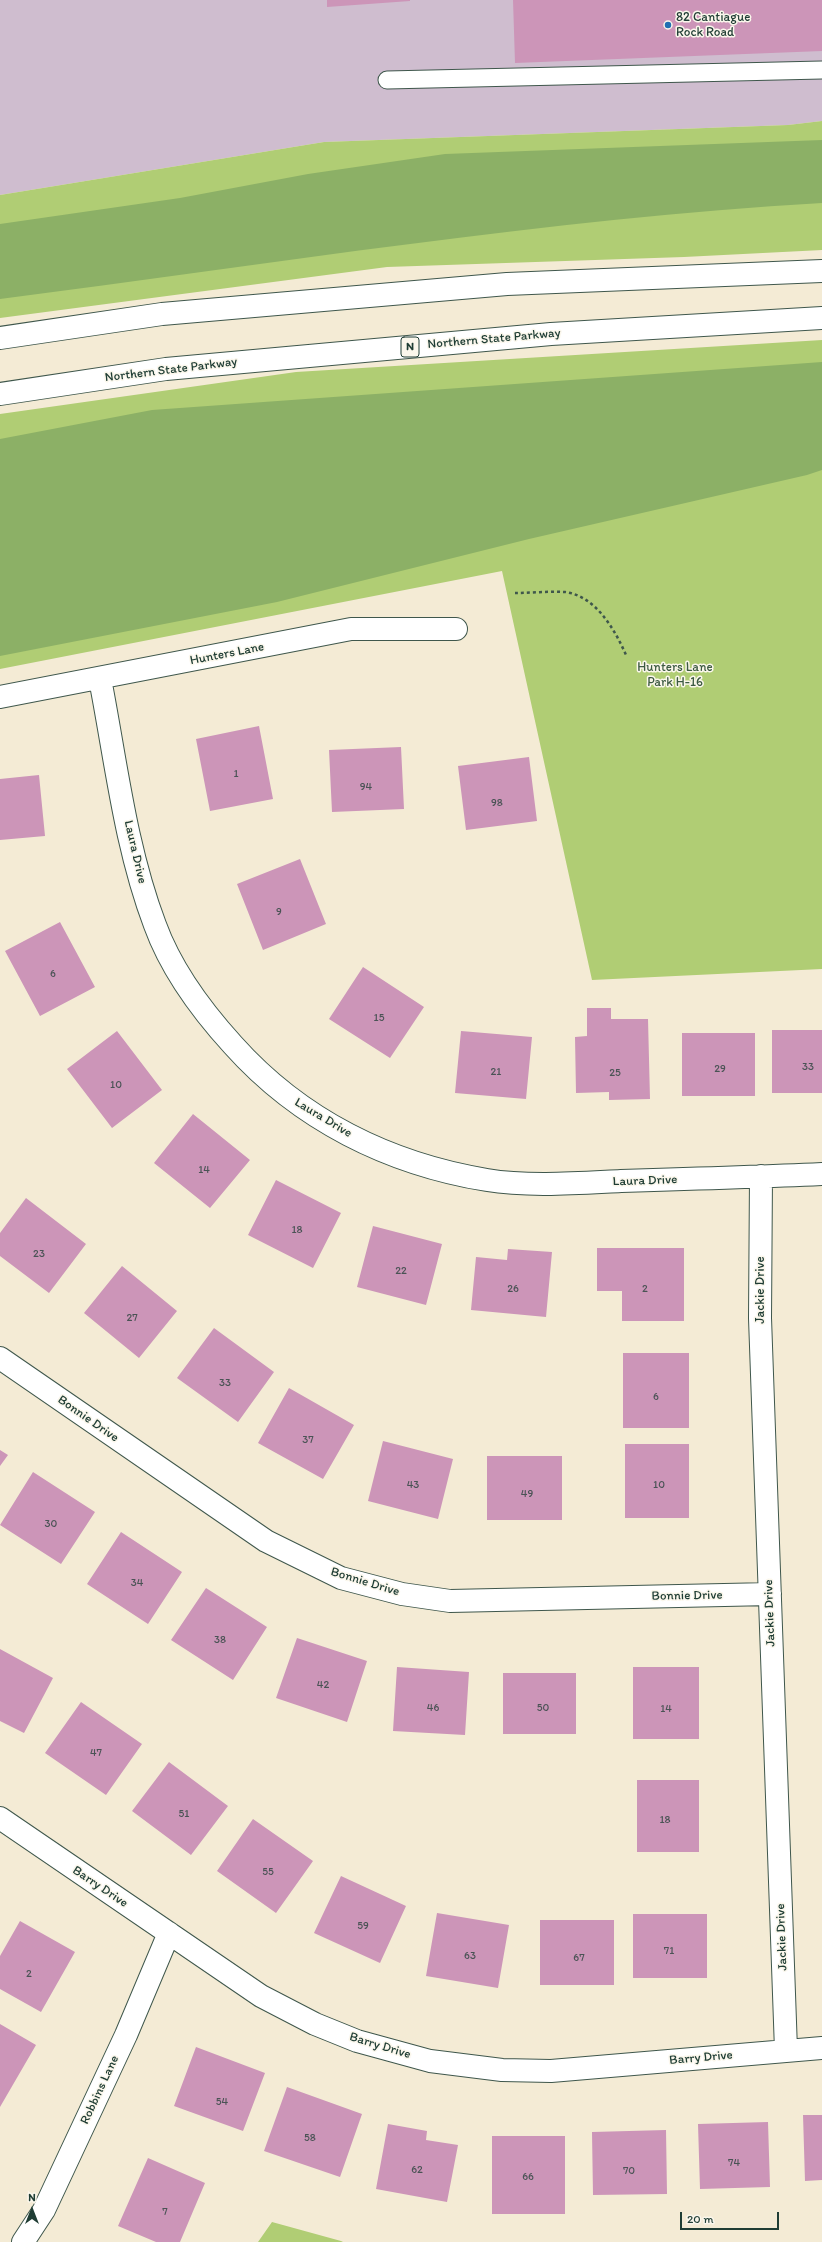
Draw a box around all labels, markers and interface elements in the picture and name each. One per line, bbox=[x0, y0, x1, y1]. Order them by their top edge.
place label: 82 Cantiague Rock Road bbox=[676, 10, 750, 41]
marker: 82 Cantiague Rock Road bbox=[663, 20, 673, 30]
street label: Northern State Parkway bbox=[427, 325, 561, 353]
road number: N bbox=[401, 337, 419, 357]
street label: Northern State Parkway bbox=[104, 354, 238, 386]
street label: Hunters Lane bbox=[189, 639, 265, 669]
park label: Hunters Lane Park H-16 bbox=[637, 660, 713, 691]
house number: 1 bbox=[233, 767, 239, 781]
house number: 94 bbox=[360, 780, 372, 794]
house number: 98 bbox=[491, 796, 503, 810]
street label: Laura Drive bbox=[120, 819, 150, 885]
house number: 9 bbox=[276, 905, 282, 919]
house number: 6 bbox=[50, 967, 56, 981]
house number: 15 bbox=[374, 1011, 384, 1025]
house number: 33 bbox=[802, 1060, 814, 1074]
house number: 29 bbox=[714, 1062, 726, 1076]
house number: 21 bbox=[491, 1065, 501, 1079]
house number: 25 bbox=[609, 1066, 621, 1080]
house number: 10 bbox=[110, 1078, 122, 1092]
street label: Laura Drive bbox=[291, 1095, 355, 1141]
house number: 14 bbox=[198, 1163, 210, 1177]
street label: Laura Drive bbox=[612, 1172, 678, 1190]
house number: 18 bbox=[291, 1223, 303, 1237]
house number: 23 bbox=[33, 1247, 45, 1261]
street label: Jackie Drive bbox=[753, 1256, 769, 1324]
house number: 22 bbox=[395, 1264, 407, 1278]
house number: 26 bbox=[507, 1282, 519, 1296]
house number: 2 bbox=[642, 1282, 648, 1296]
house number: 27 bbox=[126, 1311, 138, 1325]
house number: 33 bbox=[219, 1376, 231, 1390]
house number: 6 bbox=[653, 1390, 659, 1404]
street label: Bonnie Drive bbox=[54, 1392, 122, 1446]
house number: 37 bbox=[302, 1433, 314, 1447]
house number: 43 bbox=[407, 1478, 419, 1492]
house number: 10 bbox=[653, 1478, 665, 1492]
house number: 49 bbox=[521, 1487, 533, 1501]
house number: 30 bbox=[45, 1517, 57, 1531]
street label: Bonnie Drive bbox=[329, 1564, 401, 1600]
house number: 34 bbox=[131, 1576, 143, 1590]
street label: Jackie Drive bbox=[761, 1579, 779, 1647]
street label: Bonnie Drive bbox=[651, 1588, 723, 1604]
house number: 38 bbox=[214, 1633, 226, 1647]
house number: 42 bbox=[317, 1678, 329, 1692]
house number: 46 bbox=[427, 1701, 439, 1715]
house number: 50 bbox=[537, 1701, 549, 1715]
house number: 14 bbox=[660, 1702, 672, 1716]
house number: 47 bbox=[90, 1746, 102, 1760]
house number: 51 bbox=[179, 1807, 189, 1821]
house number: 18 bbox=[659, 1813, 671, 1827]
street label: Barry Drive bbox=[69, 1863, 131, 1911]
house number: 55 bbox=[262, 1865, 274, 1879]
street label: Jackie Drive bbox=[773, 1903, 791, 1971]
house number: 59 bbox=[357, 1919, 369, 1933]
house number: 71 bbox=[664, 1944, 674, 1958]
house number: 63 bbox=[464, 1949, 476, 1963]
house number: 67 bbox=[573, 1951, 585, 1965]
house number: 2 bbox=[26, 1967, 32, 1981]
street label: Barry Drive bbox=[347, 2029, 413, 2063]
street label: Barry Drive bbox=[669, 2047, 733, 2069]
street label: Robbins Lane bbox=[77, 2053, 123, 2127]
house number: 54 bbox=[216, 2095, 228, 2109]
house number: 58 bbox=[304, 2131, 316, 2145]
house number: 74 bbox=[728, 2156, 740, 2170]
house number: 62 bbox=[411, 2163, 423, 2177]
house number: 70 bbox=[623, 2164, 635, 2178]
house number: 66 bbox=[522, 2170, 534, 2184]
north arrow bbox=[12, 2190, 52, 2230]
text: N bbox=[28, 2191, 36, 2204]
scale bar bbox=[682, 2204, 781, 2230]
house number: 7 bbox=[162, 2205, 168, 2219]
text: 20 m bbox=[687, 2212, 714, 2226]

